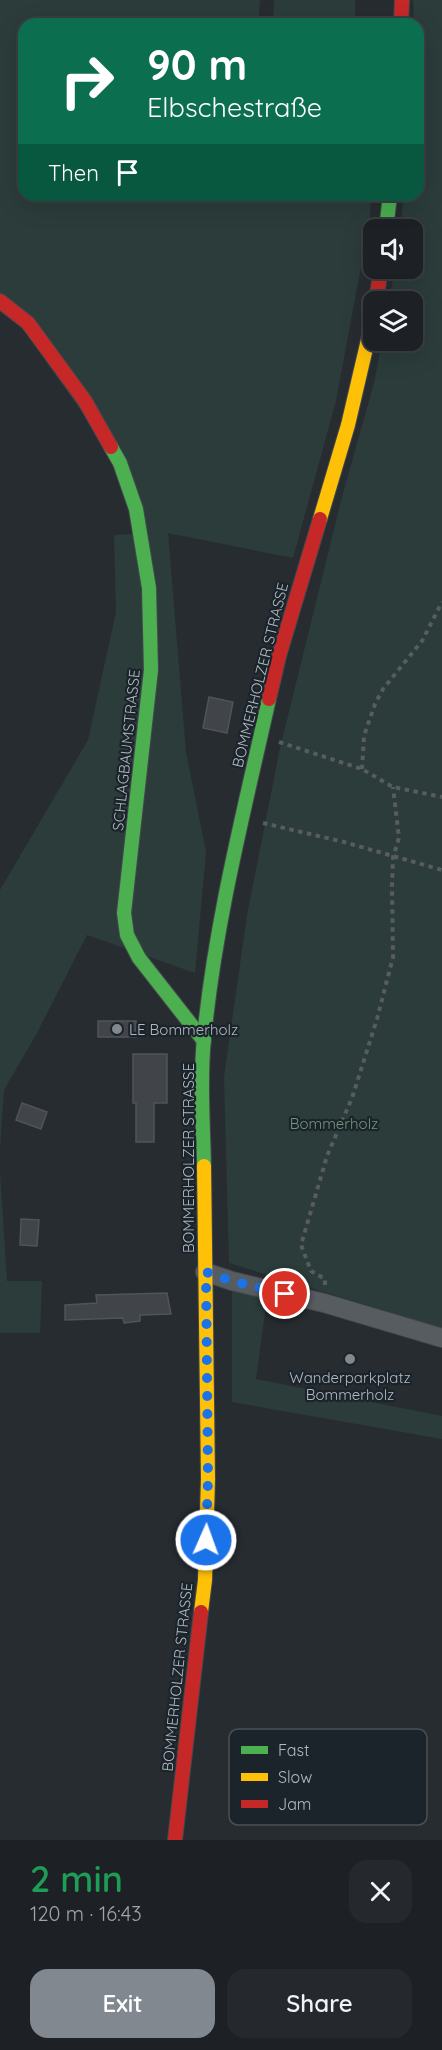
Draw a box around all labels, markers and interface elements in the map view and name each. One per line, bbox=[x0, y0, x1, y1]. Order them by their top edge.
text: 90 m bbox=[147, 38, 247, 91]
icon: right bbox=[48, 42, 126, 120]
text: Elbschestraße bbox=[147, 90, 322, 124]
icon: arrive bbox=[111, 156, 144, 189]
text: Then bbox=[48, 159, 99, 187]
map controls bbox=[363, 219, 423, 351]
button: sound bbox=[363, 219, 423, 279]
button: layers bbox=[363, 291, 423, 351]
street label: BOMMERHOLZER STRASSE bbox=[228, 581, 292, 769]
street label: SCHLAGBAUMSTRASSE bbox=[108, 668, 144, 832]
place label: LE Bommerholz bbox=[129, 1020, 238, 1039]
marker: LE Bommerholz bbox=[110, 1022, 124, 1036]
street label: BOMMERHOLZER STRASSE bbox=[179, 1063, 198, 1253]
park label: Bommerholz bbox=[290, 1114, 378, 1133]
pin bbox=[259, 1268, 310, 1319]
icon: arrive bbox=[268, 1277, 301, 1310]
marker: Wanderparkplatz Bommerholz bbox=[343, 1352, 357, 1366]
place label: Wanderparkplatz Bommerholz bbox=[289, 1368, 411, 1404]
position arrow bbox=[174, 1508, 238, 1572]
street label: BOMMERHOLZER STRASSE bbox=[158, 1582, 196, 1772]
legend bbox=[229, 1729, 427, 1825]
text: Fast bbox=[278, 1740, 309, 1760]
text: Slow bbox=[278, 1767, 312, 1787]
text: Jam bbox=[278, 1794, 311, 1814]
text: 2 min bbox=[30, 1856, 123, 1901]
button: close bbox=[349, 1860, 412, 1923]
text: 120 m · 16:43 bbox=[30, 1901, 142, 1926]
button: Exit bbox=[30, 1969, 215, 2038]
button: Share bbox=[227, 1969, 412, 2038]

